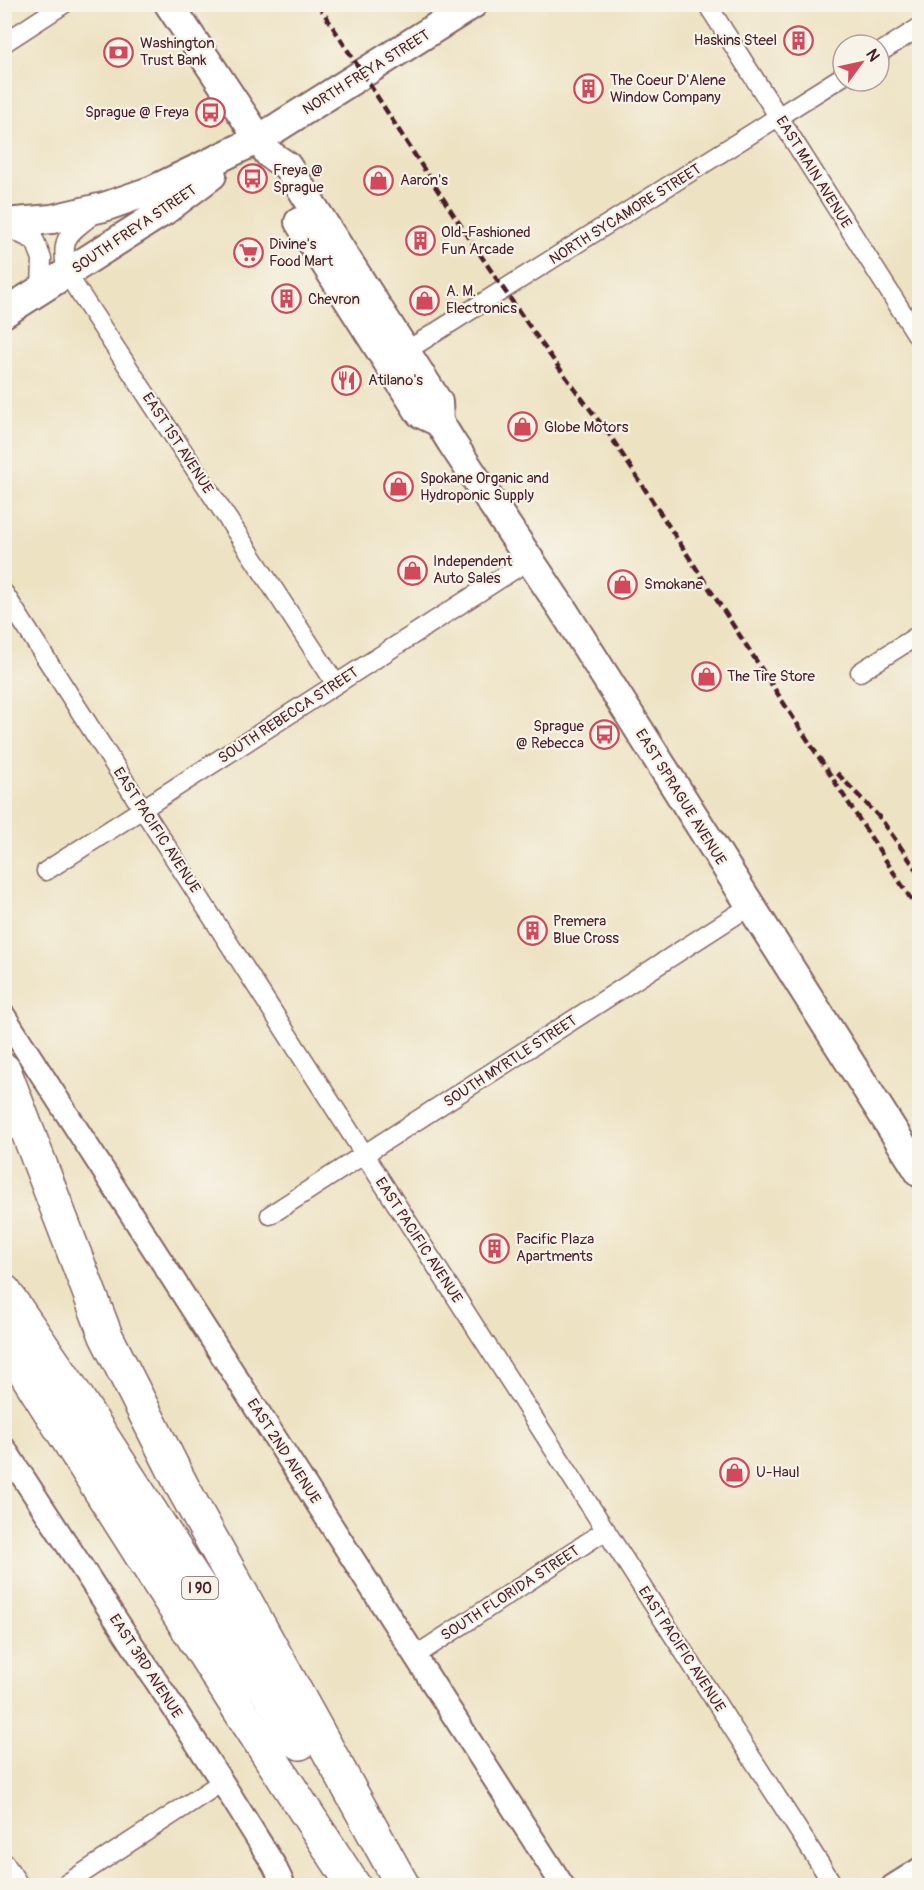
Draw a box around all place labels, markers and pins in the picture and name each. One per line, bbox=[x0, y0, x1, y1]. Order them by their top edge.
building icon: Haskins Steel bbox=[782, 24, 814, 56]
place label: Haskins Steel bbox=[694, 31, 777, 50]
place label: Washington Trust Bank bbox=[140, 34, 215, 70]
bank icon: Washington Trust Bank bbox=[103, 36, 135, 68]
place label: The Coeur D'Alene Window Company bbox=[610, 71, 726, 107]
building icon: The Coeur D'Alene Window Company bbox=[573, 73, 605, 105]
bus stop icon: Sprague @ Freya bbox=[194, 96, 226, 128]
place label: Sprague @ Freya bbox=[85, 103, 189, 122]
place label: Freya @ Sprague bbox=[273, 161, 324, 197]
bus stop icon: Freya @ Sprague bbox=[236, 163, 268, 195]
shop icon: Aaron's bbox=[363, 164, 395, 196]
place label: Aaron's bbox=[400, 171, 448, 190]
place label: Old-Fashioned Fun Arcade bbox=[441, 223, 531, 259]
building icon: Old-Fashioned Fun Arcade bbox=[404, 225, 436, 257]
place label: Divine's Food Mart bbox=[269, 235, 334, 271]
supermarket icon: Divine's Food Mart bbox=[232, 237, 264, 269]
place label: A. M. Electronics bbox=[446, 282, 517, 318]
building icon: Chevron bbox=[271, 283, 303, 315]
shop icon: A. M. Electronics bbox=[409, 284, 441, 316]
place label: Chevron bbox=[308, 290, 360, 309]
restaurant icon: Atilano's bbox=[331, 364, 363, 396]
place label: Atilano's bbox=[368, 371, 423, 390]
shop icon: Globe Motors bbox=[507, 411, 539, 443]
place label: Globe Motors bbox=[544, 418, 629, 437]
place label: Spokane Organic and Hydroponic Supply bbox=[420, 469, 549, 505]
shop icon: Spokane Organic and Hydroponic Supply bbox=[383, 471, 415, 503]
place label: Independent Auto Sales bbox=[433, 552, 513, 588]
shop icon: Independent Auto Sales bbox=[396, 554, 428, 586]
shop icon: Smokane bbox=[607, 568, 639, 600]
place label: Smokane bbox=[644, 575, 703, 594]
shop icon: The Tire Store bbox=[690, 660, 722, 692]
place label: The Tire Store bbox=[727, 667, 816, 686]
place label: Sprague @ Rebecca bbox=[516, 717, 585, 753]
bus stop icon: Sprague @ Rebecca bbox=[589, 719, 621, 751]
place label: Premera Blue Cross bbox=[553, 912, 619, 948]
building icon: Premera Blue Cross bbox=[516, 914, 548, 946]
place label: Pacific Plaza Apartments bbox=[516, 1230, 594, 1266]
building icon: Pacific Plaza Apartments bbox=[479, 1232, 511, 1264]
shop icon: U-Haul bbox=[719, 1456, 751, 1488]
place label: U-Haul bbox=[756, 1463, 800, 1482]

